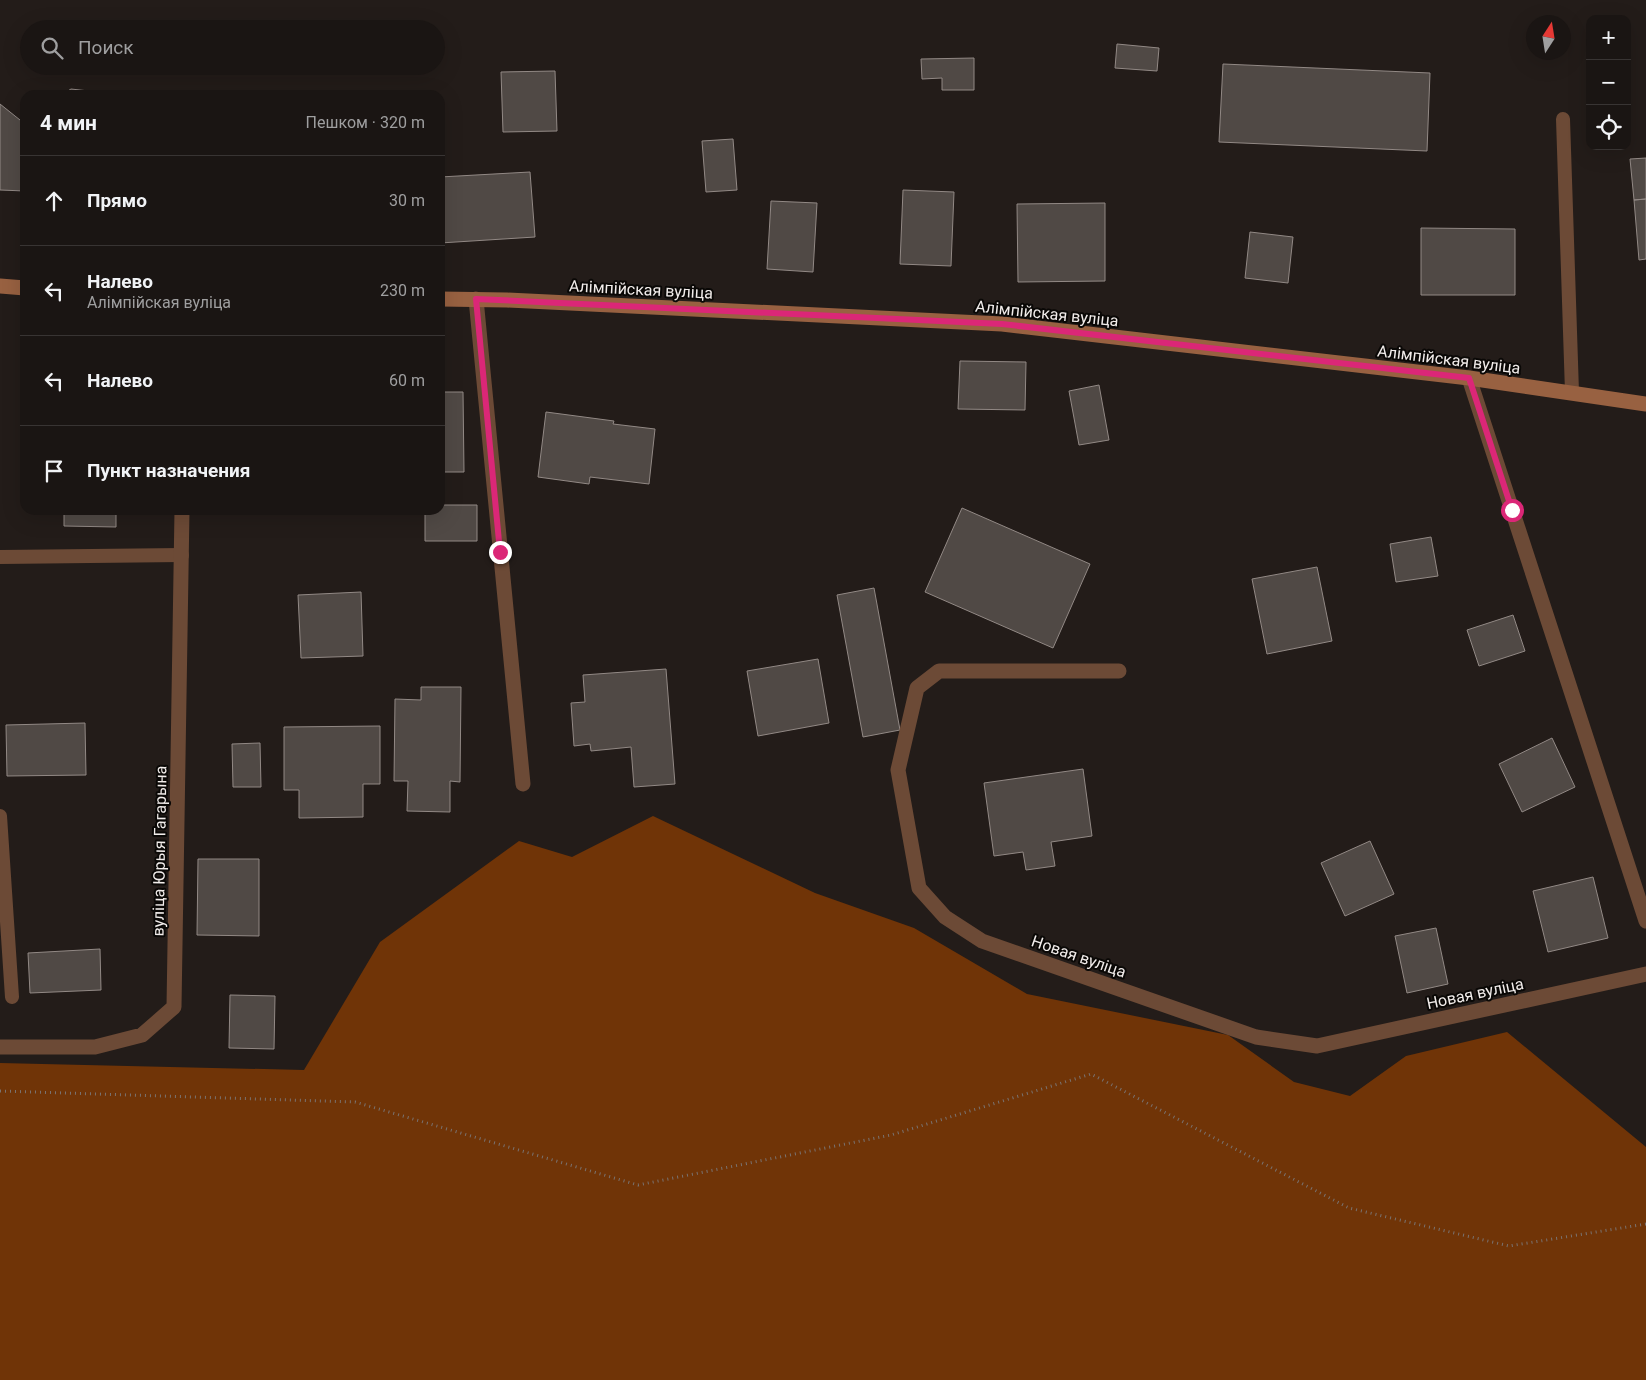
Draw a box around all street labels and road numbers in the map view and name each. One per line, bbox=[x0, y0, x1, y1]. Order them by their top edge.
street label: Алімпійская вуліца bbox=[569, 276, 713, 303]
street label: Алімпійская вуліца bbox=[974, 297, 1120, 330]
street label: Алімпійская вуліца bbox=[1376, 341, 1522, 378]
street label: вуліца Юрыя Гагарына bbox=[149, 765, 170, 937]
street label: Новая вуліца bbox=[1029, 931, 1129, 982]
street label: Новая вуліца bbox=[1425, 974, 1525, 1013]

